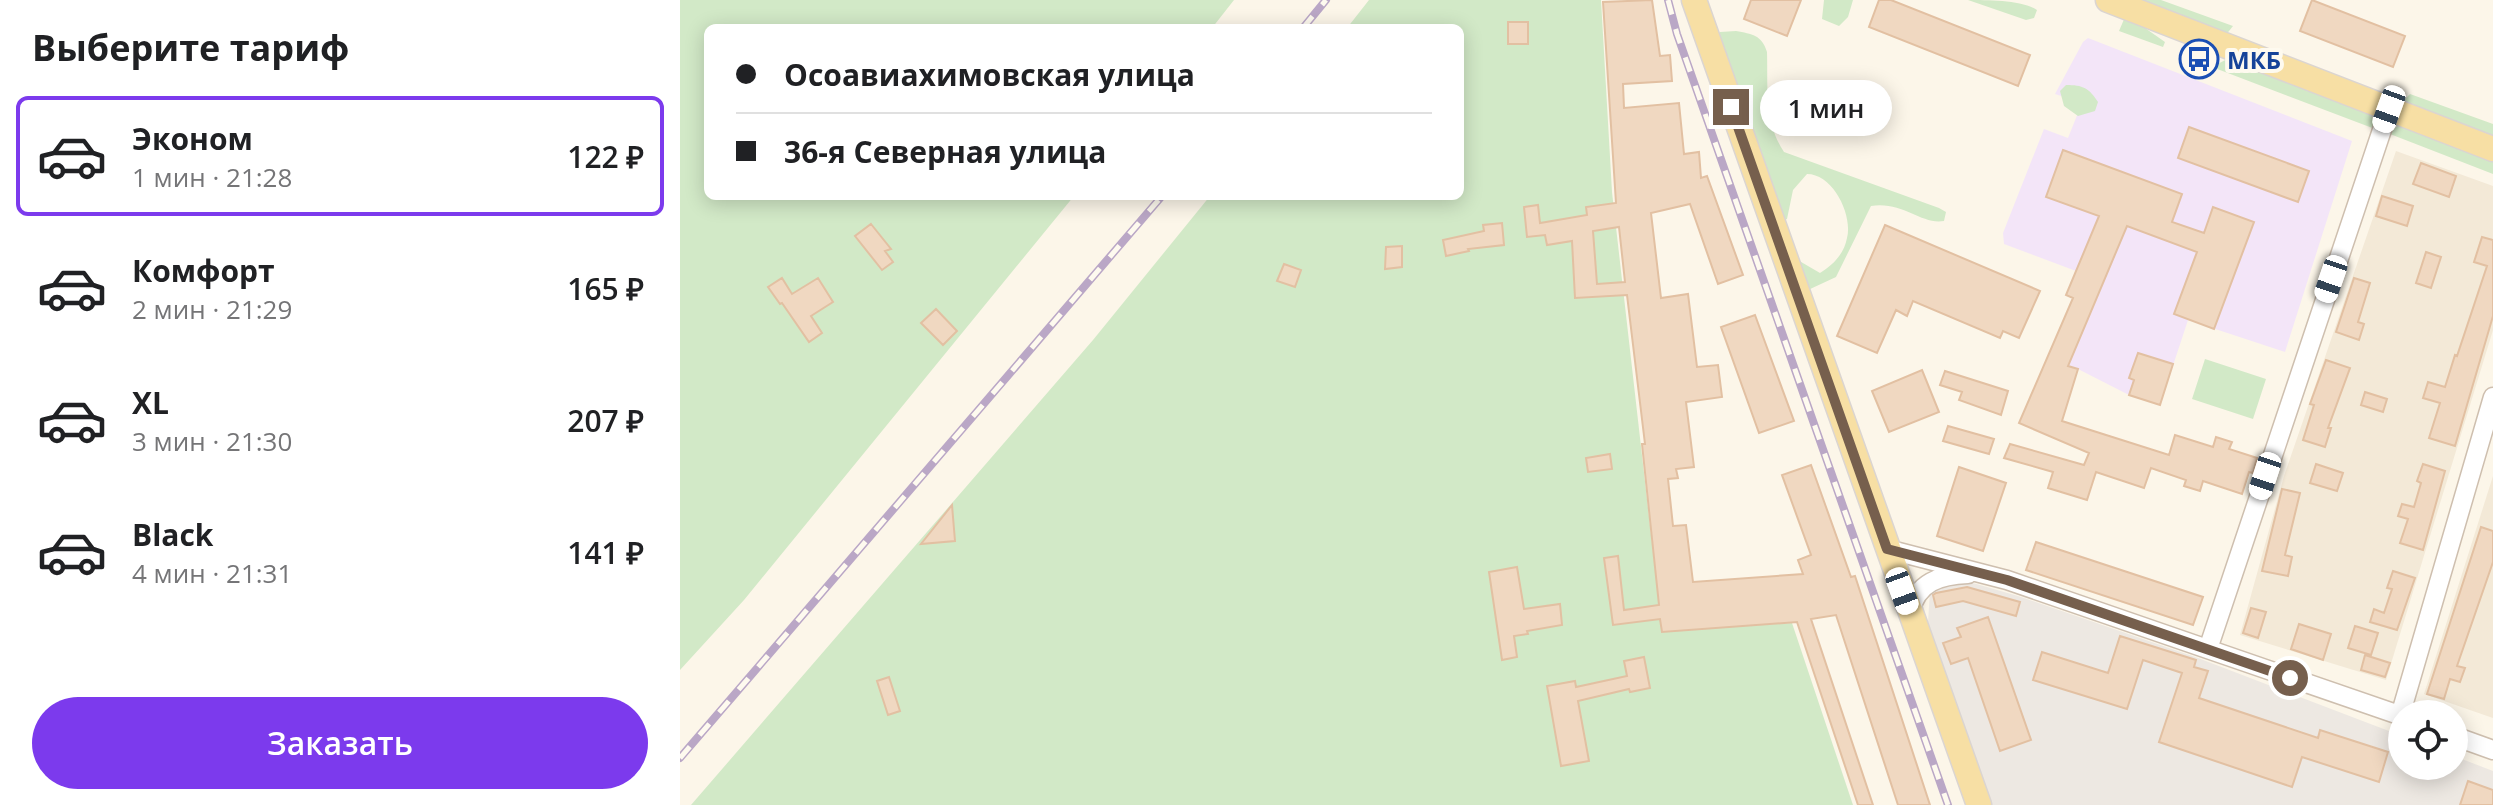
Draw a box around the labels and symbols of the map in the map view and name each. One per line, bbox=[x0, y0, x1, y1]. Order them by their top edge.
bus stop icon: МКБ bbox=[2178, 38, 2220, 80]
place label: МКБ bbox=[2227, 43, 2281, 76]
callout: 1 мин bbox=[1759, 79, 1891, 135]
car bbox=[2370, 82, 2408, 136]
route end bbox=[1713, 89, 1749, 125]
car bbox=[2312, 252, 2350, 306]
car bbox=[2246, 449, 2284, 503]
car bbox=[1883, 564, 1921, 618]
route start bbox=[2272, 660, 2308, 696]

